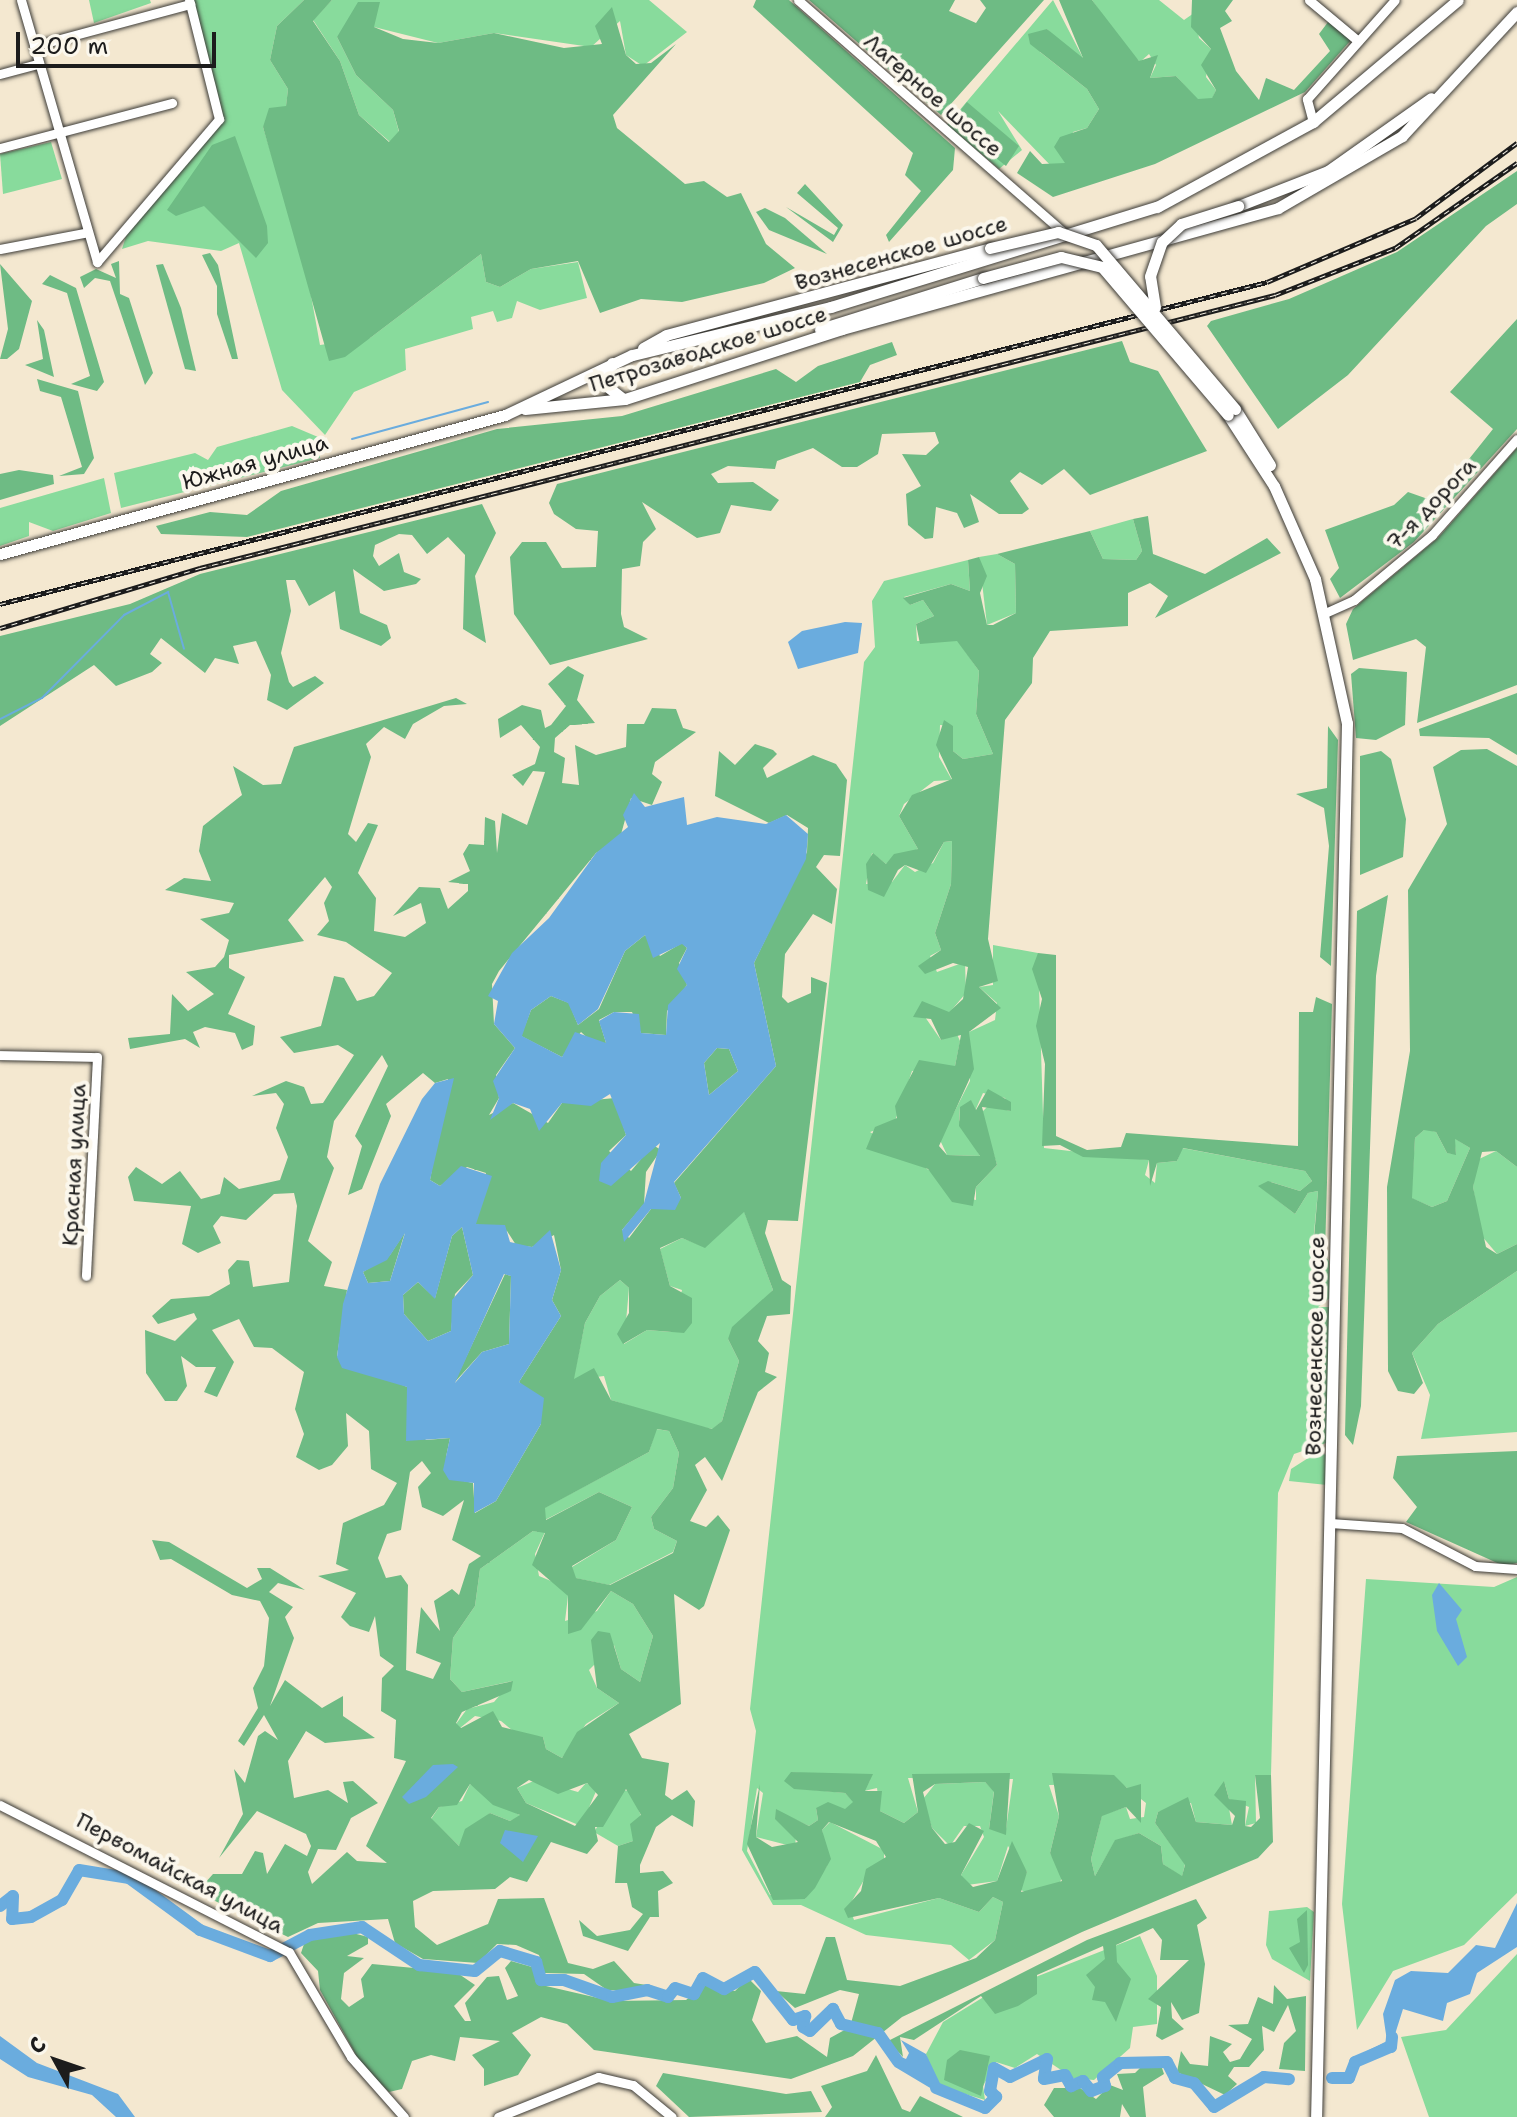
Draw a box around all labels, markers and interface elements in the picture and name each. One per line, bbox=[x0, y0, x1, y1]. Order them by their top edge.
scale bar bbox=[20, 16, 220, 66]
street label: Лагерное шоссе bbox=[859, 28, 1007, 162]
text: 200 m bbox=[30, 30, 108, 62]
street label: Вознесенское шоссе bbox=[792, 210, 1010, 296]
street label: Петрозаводское шоссе bbox=[586, 300, 830, 398]
street label: Южная улица bbox=[179, 429, 331, 495]
street label: 7-я дорога bbox=[1381, 452, 1481, 556]
street label: Красная улица bbox=[57, 1083, 91, 1247]
street label: Вознесенское шоссе bbox=[1300, 1236, 1330, 1456]
street label: Первомайская улица bbox=[72, 1807, 288, 1939]
north arrow bbox=[16, 2021, 96, 2101]
text: С bbox=[22, 2031, 53, 2060]

